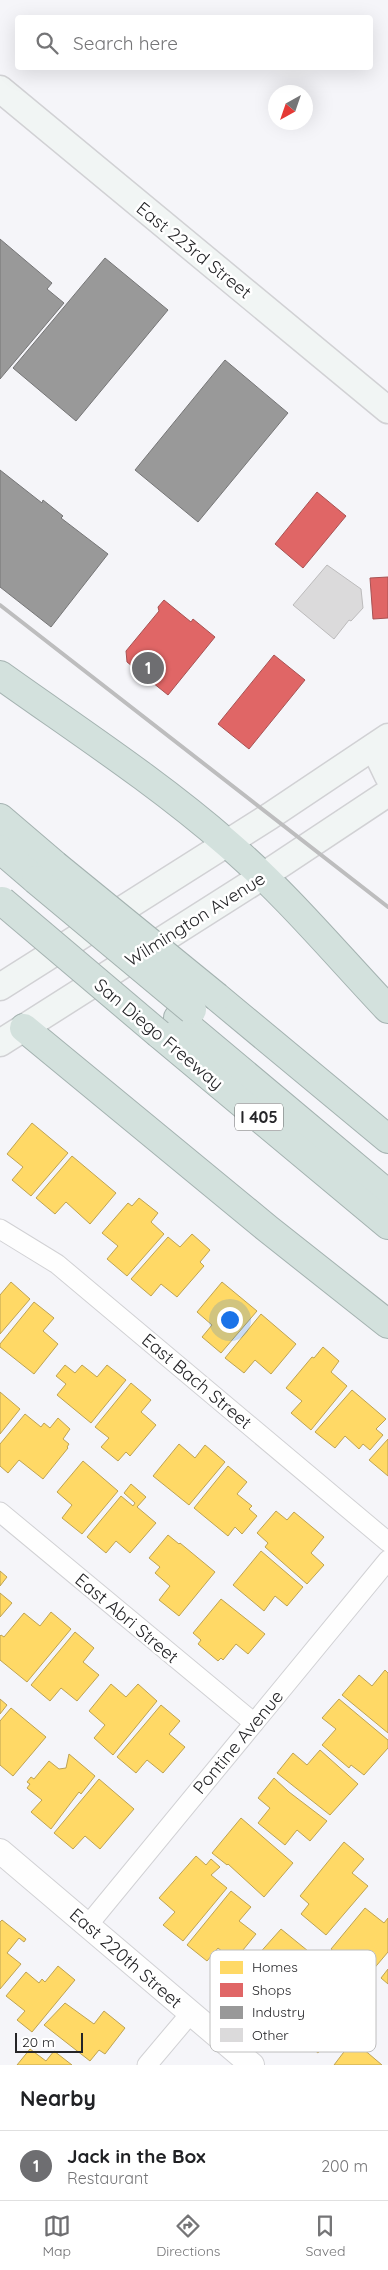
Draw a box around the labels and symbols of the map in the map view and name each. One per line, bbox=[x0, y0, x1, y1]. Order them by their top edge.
north arrow bbox=[268, 85, 313, 130]
street label: East 223rd Street bbox=[132, 197, 256, 303]
pin: 1 bbox=[132, 649, 164, 687]
street label: Wilmington Avenue bbox=[121, 867, 269, 971]
street label: San Diego Freeway bbox=[90, 973, 228, 1095]
road number: I 405 bbox=[235, 1104, 283, 1130]
your location bbox=[217, 1307, 243, 1333]
street label: East Bach Street bbox=[137, 1328, 257, 1434]
street label: East Abri Street bbox=[71, 1568, 183, 1668]
street label: Pontine Avenue bbox=[188, 1685, 288, 1799]
street label: East 220th Street bbox=[65, 1903, 187, 2013]
legend bbox=[210, 1950, 376, 2052]
text: Homes bbox=[252, 1958, 298, 1976]
text: Shops bbox=[252, 1981, 291, 1999]
text: Industry bbox=[252, 2003, 305, 2021]
text: Other bbox=[252, 2026, 289, 2044]
scale bar bbox=[15, 2030, 82, 2053]

